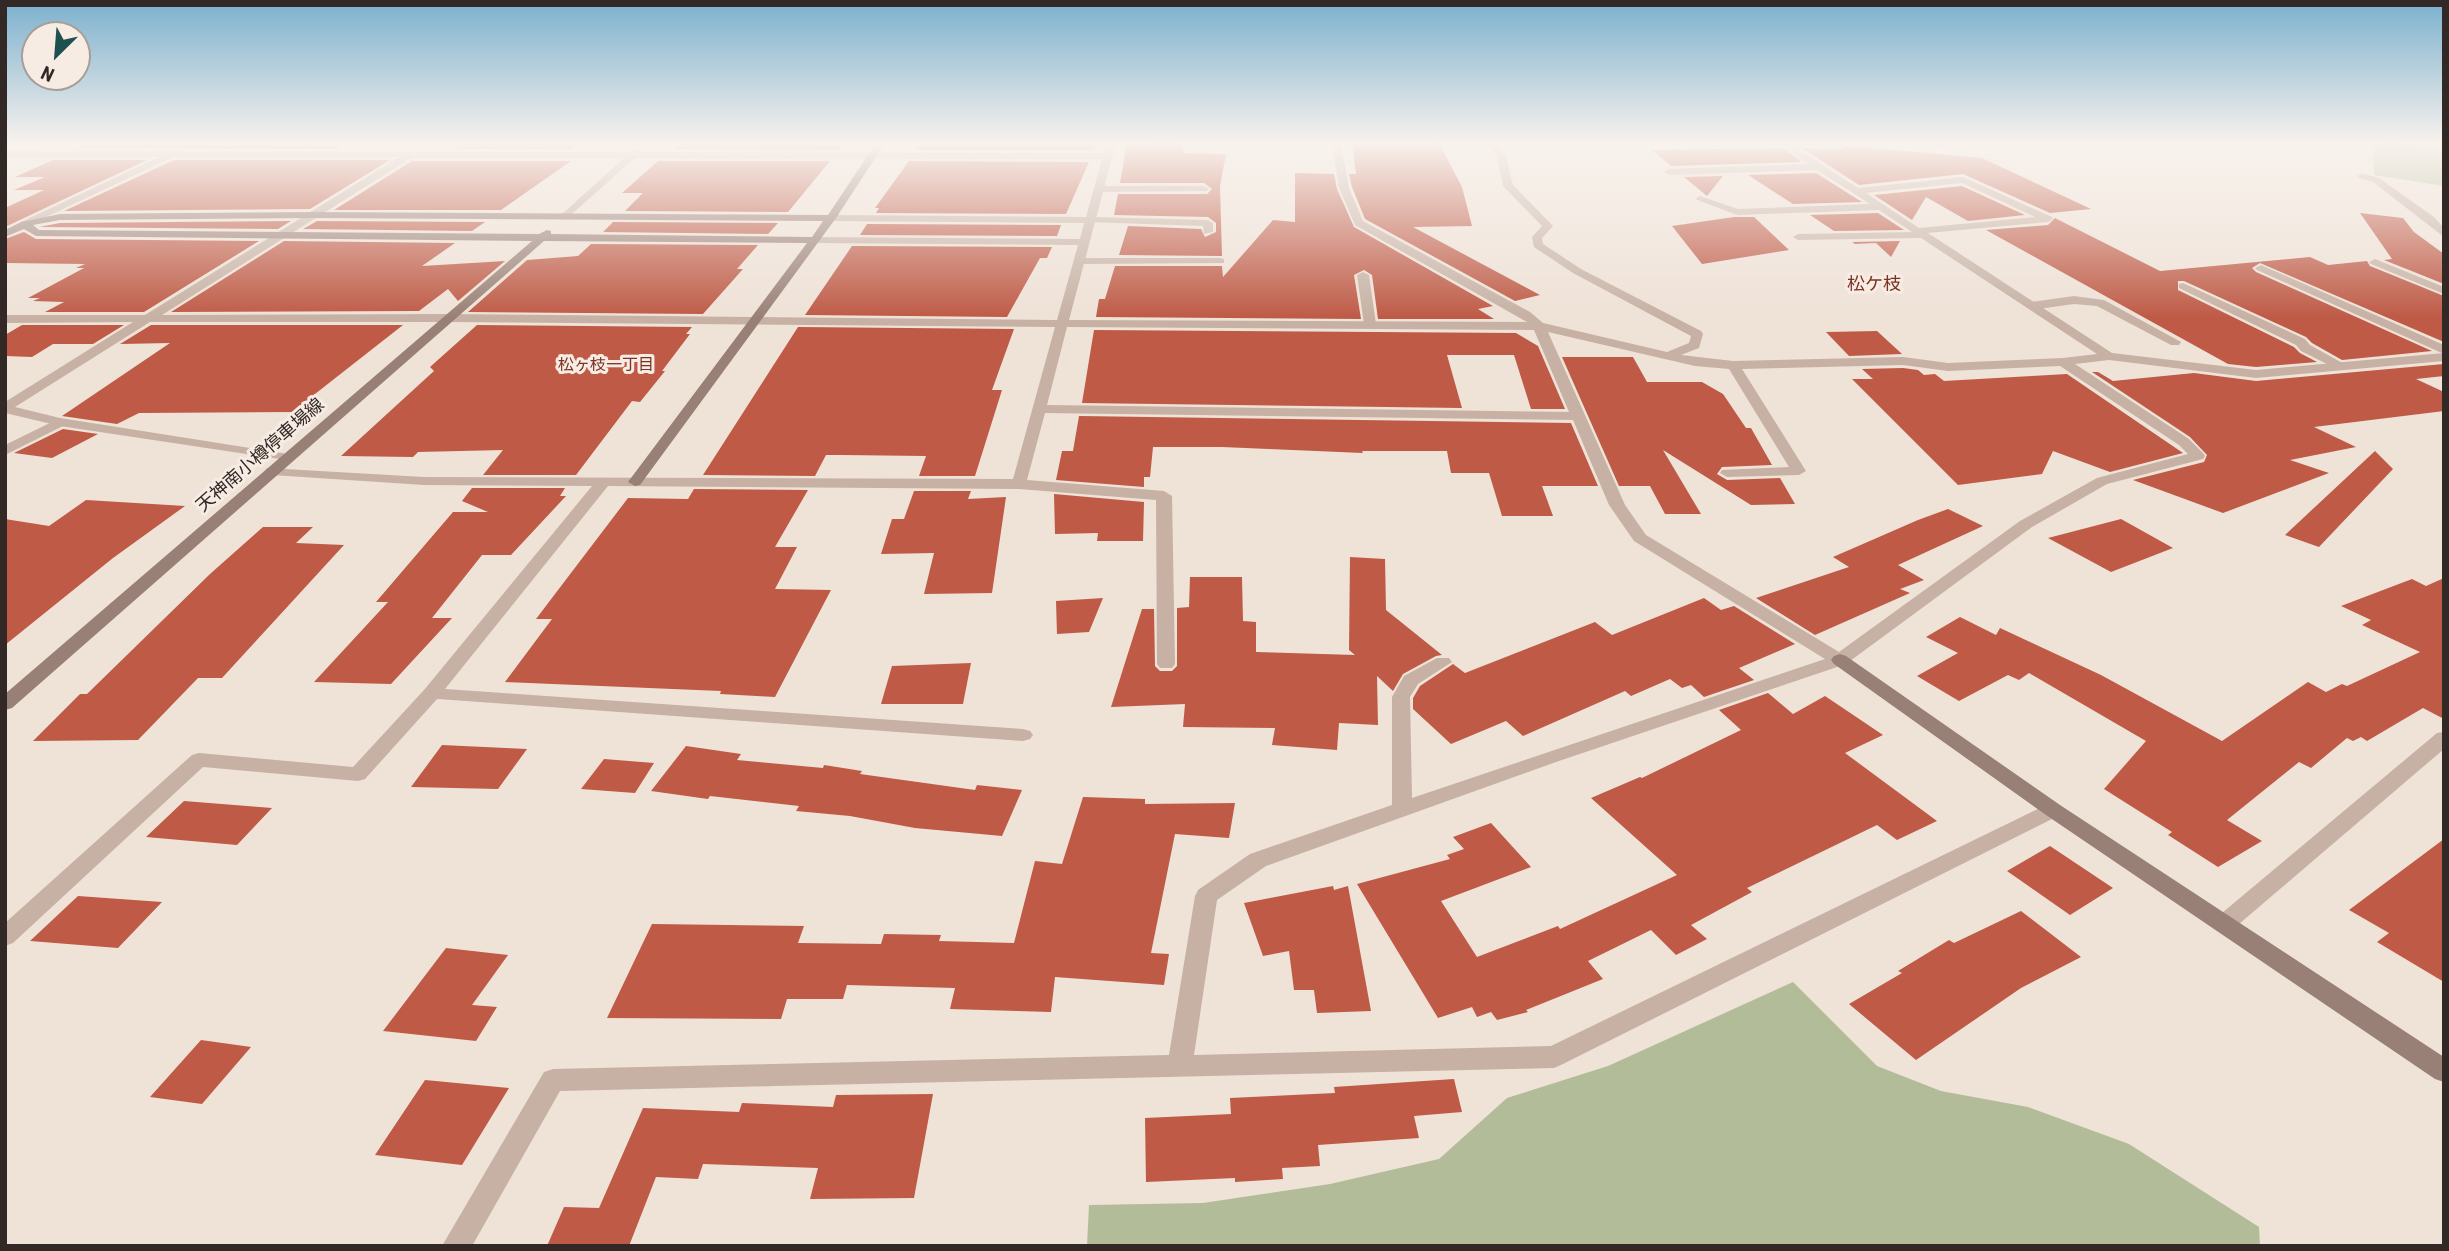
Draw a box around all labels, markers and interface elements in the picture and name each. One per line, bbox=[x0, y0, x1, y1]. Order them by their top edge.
north arrow bbox=[21, 21, 91, 91]
text: N bbox=[38, 61, 58, 87]
district label: 松ケ枝 bbox=[1847, 274, 1901, 296]
district label: 松ヶ枝一丁目 bbox=[558, 356, 654, 376]
street label: 天神南小樽停車場線 bbox=[193, 395, 329, 517]

